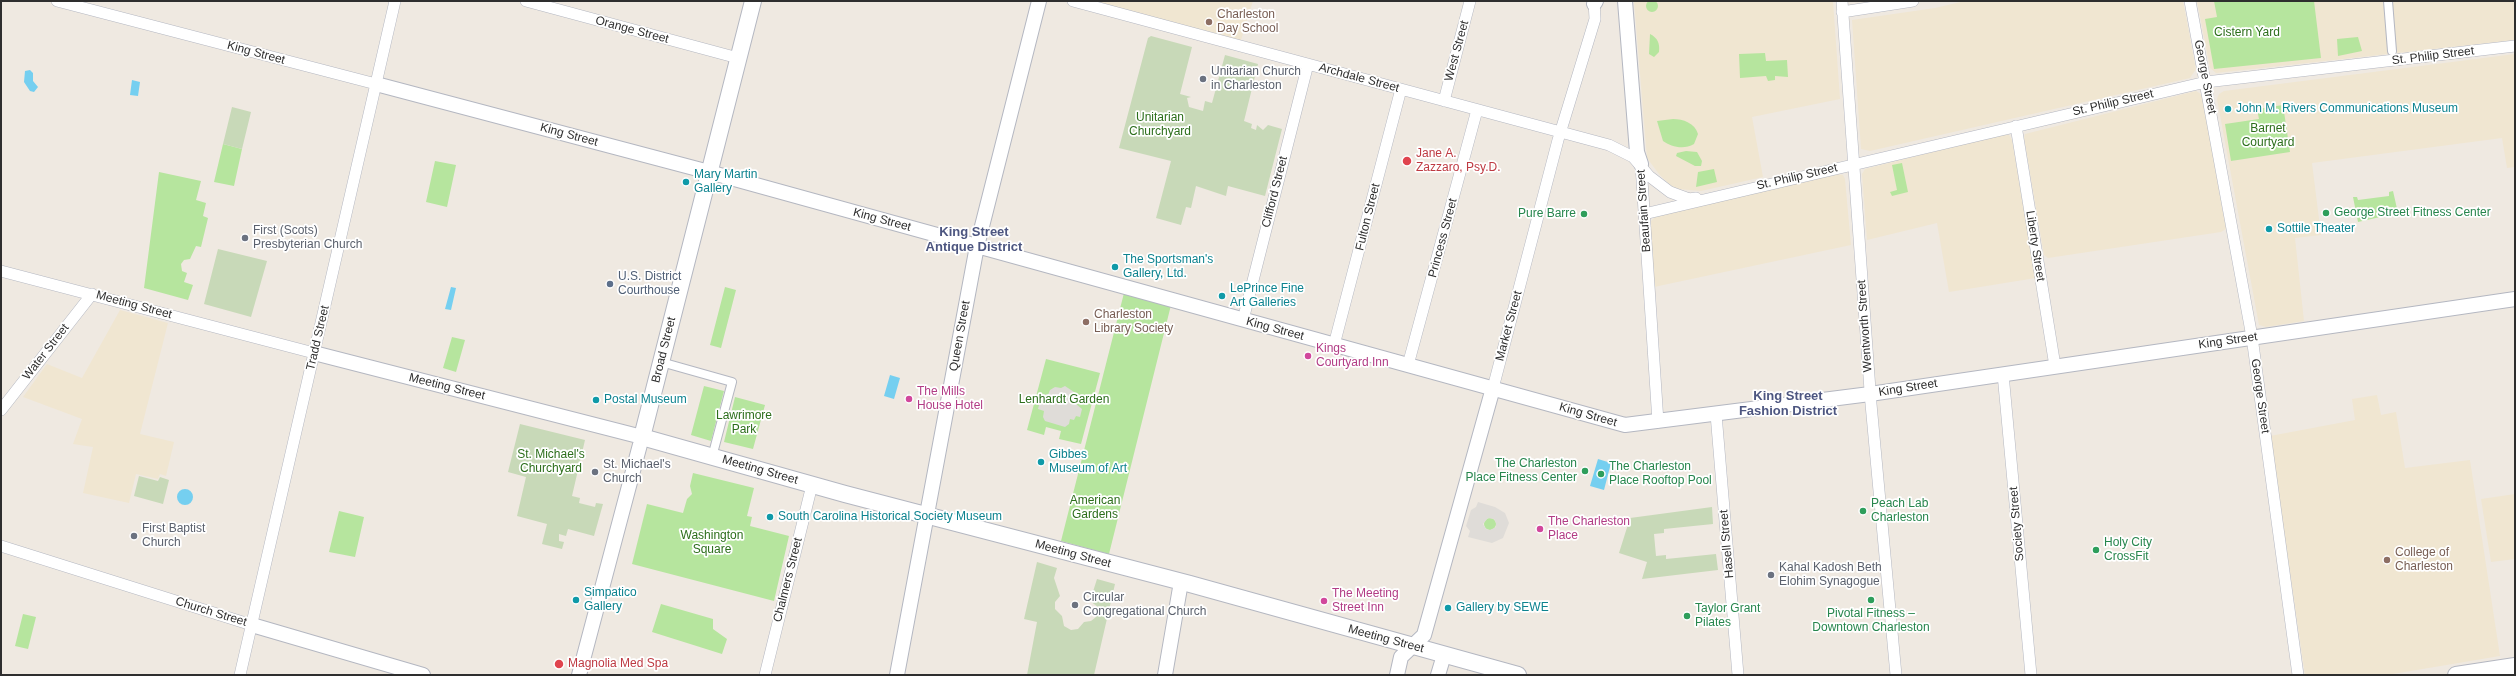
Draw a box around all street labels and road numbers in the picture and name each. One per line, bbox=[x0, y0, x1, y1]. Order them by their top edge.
street label: Orange Street bbox=[594, 13, 670, 47]
street label: West Street bbox=[1442, 19, 1472, 83]
street label: King Street bbox=[225, 38, 287, 68]
street label: George Street bbox=[2191, 39, 2219, 115]
street label: St. Philip Street bbox=[2391, 44, 2475, 68]
street label: Archdale Street bbox=[1317, 60, 1401, 96]
street label: St. Philip Street bbox=[2071, 87, 2155, 119]
street label: King Street bbox=[538, 120, 600, 150]
street label: Clifford Street bbox=[1259, 155, 1291, 229]
street label: St. Philip Street bbox=[1755, 161, 1839, 193]
street label: Beaufain Street bbox=[1634, 169, 1654, 253]
street label: Fulton Street bbox=[1353, 182, 1383, 252]
street label: Princess Street bbox=[1426, 197, 1460, 279]
street label: King Street bbox=[851, 205, 913, 235]
street label: Liberty Street bbox=[2022, 210, 2048, 282]
street label: Wentworth Street bbox=[1855, 279, 1875, 373]
street label: Meeting Street bbox=[94, 288, 174, 322]
street label: Market Street bbox=[1493, 289, 1525, 363]
street label: Queen Street bbox=[947, 300, 973, 372]
street label: Tradd Street bbox=[304, 304, 332, 372]
street label: King Street bbox=[1244, 314, 1306, 344]
street label: Broad Street bbox=[649, 316, 679, 384]
street label: Water Street bbox=[20, 321, 72, 383]
street label: King Street bbox=[2198, 330, 2258, 352]
street label: George Street bbox=[2248, 358, 2272, 434]
street label: Meeting Street bbox=[407, 371, 487, 403]
street label: King Street bbox=[1878, 376, 1938, 400]
street label: King Street bbox=[1557, 400, 1619, 430]
street label: Meeting Street bbox=[721, 452, 799, 488]
street label: Society Street bbox=[2007, 486, 2027, 562]
street label: Hasell Street bbox=[1717, 509, 1737, 579]
street label: Chalmers Street bbox=[771, 536, 805, 624]
street label: Meeting Street bbox=[1033, 537, 1113, 571]
street label: Church Street bbox=[173, 594, 249, 630]
street label: Meeting Street bbox=[1346, 622, 1426, 656]

